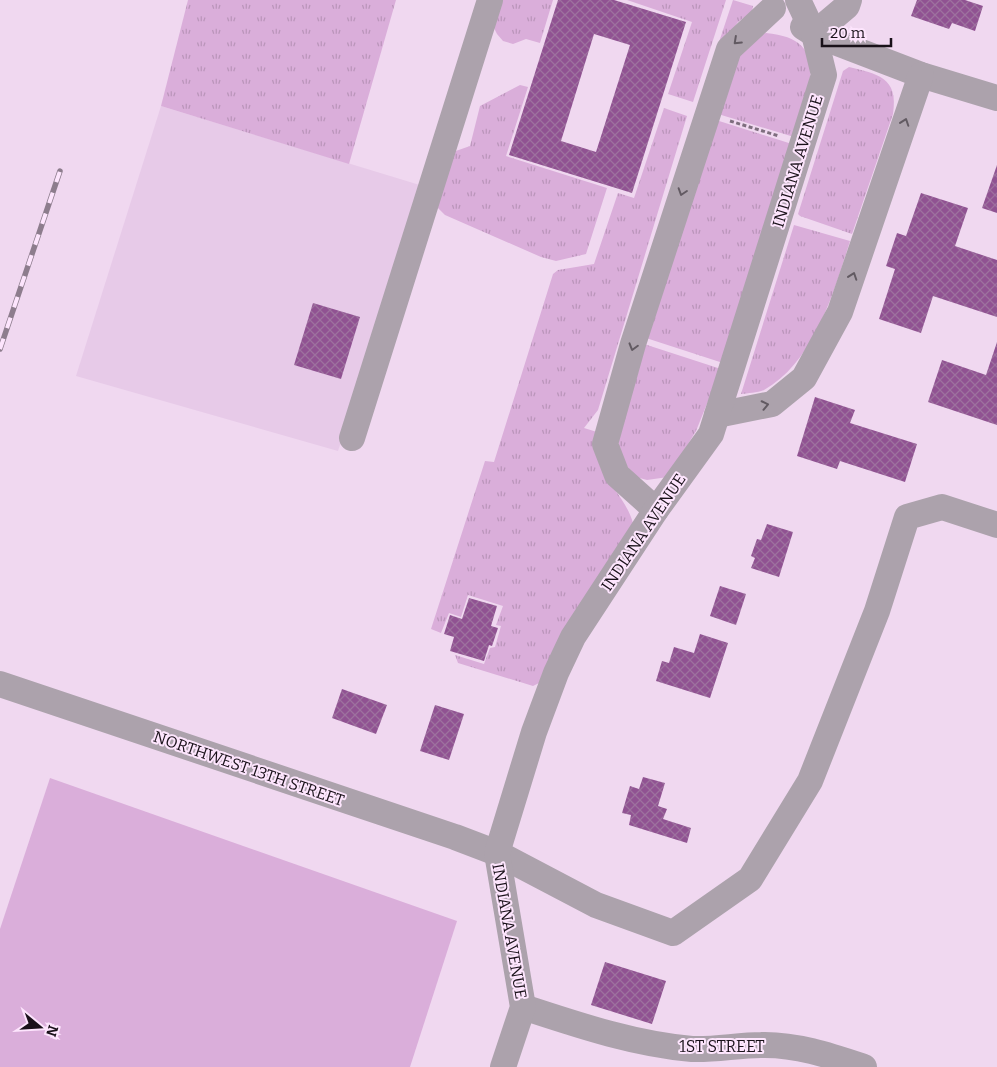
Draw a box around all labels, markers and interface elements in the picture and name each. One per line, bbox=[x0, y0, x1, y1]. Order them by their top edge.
scale bar bbox=[822, 15, 891, 47]
text: 20 m bbox=[830, 24, 866, 42]
one-way arrow bbox=[734, 35, 743, 44]
street label: INDIANA AVENUE bbox=[768, 93, 827, 230]
one-way arrow bbox=[899, 118, 909, 126]
one-way arrow bbox=[677, 187, 687, 196]
one-way arrow bbox=[847, 272, 857, 280]
one-way arrow bbox=[628, 342, 638, 350]
one-way arrow bbox=[760, 401, 769, 411]
street label: INDIANA AVENUE bbox=[597, 470, 690, 595]
street label: NORTHWEST 13TH STREET bbox=[151, 727, 347, 810]
street label: INDIANA AVENUE bbox=[488, 862, 531, 1000]
north arrow bbox=[15, 1002, 65, 1052]
text: N bbox=[42, 1023, 62, 1039]
street label: 1ST STREET bbox=[679, 1037, 765, 1056]

